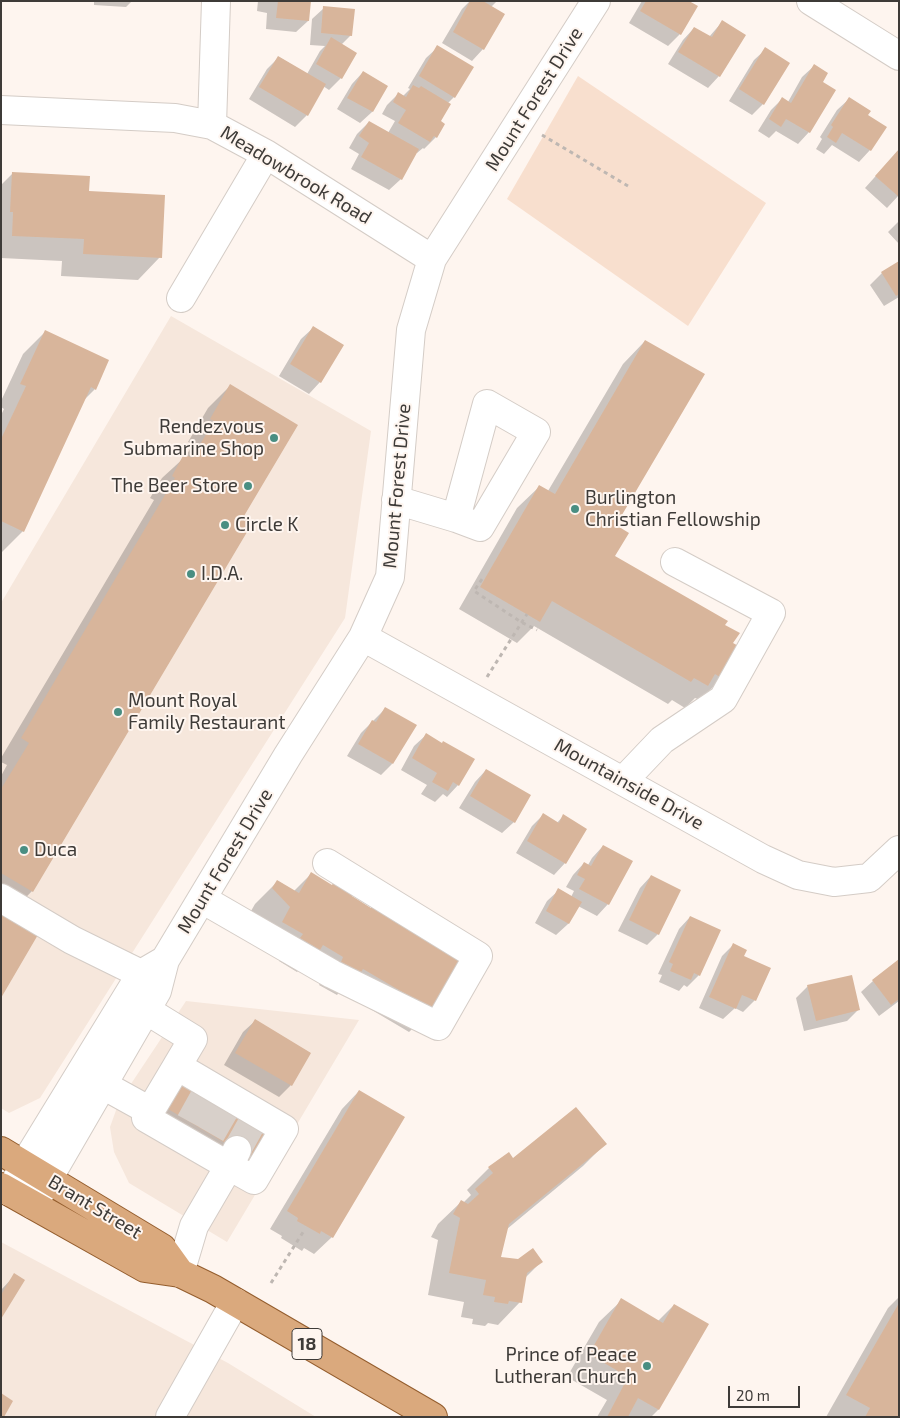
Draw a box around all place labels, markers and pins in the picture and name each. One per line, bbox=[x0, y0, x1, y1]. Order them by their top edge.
place label: Rendezvous Submarine Shop bbox=[123, 416, 264, 460]
marker: Rendezvous Submarine Shop bbox=[268, 432, 280, 444]
place label: The Beer Store bbox=[111, 475, 238, 497]
marker: The Beer Store bbox=[242, 480, 254, 492]
place label: Burlington Christian Fellowship bbox=[585, 487, 761, 531]
marker: Burlington Christian Fellowship bbox=[569, 503, 581, 515]
place label: Circle K bbox=[235, 514, 299, 536]
marker: Circle K bbox=[219, 519, 231, 531]
place label: I.D.A. bbox=[201, 563, 243, 585]
marker: I.D.A. bbox=[185, 568, 197, 580]
place label: Mount Royal Family Restaurant bbox=[128, 690, 285, 734]
marker: Mount Royal Family Restaurant bbox=[112, 706, 124, 718]
place label: Duca bbox=[34, 839, 77, 861]
marker: Duca bbox=[18, 844, 30, 856]
place label: Prince of Peace Lutheran Church bbox=[494, 1344, 637, 1388]
marker: Prince of Peace Lutheran Church bbox=[641, 1360, 653, 1372]

